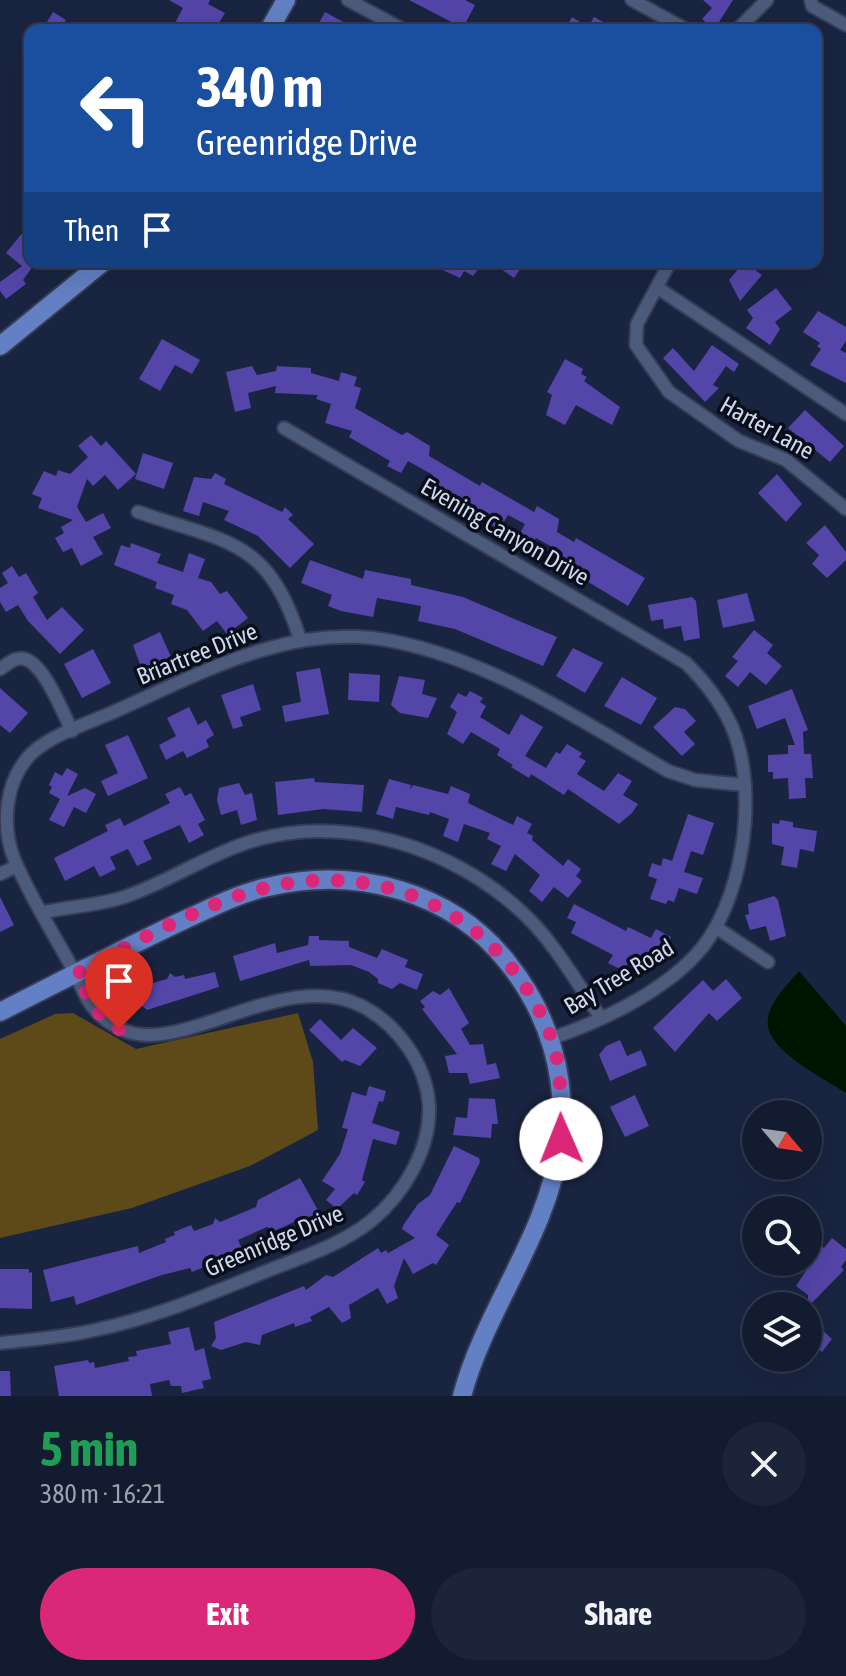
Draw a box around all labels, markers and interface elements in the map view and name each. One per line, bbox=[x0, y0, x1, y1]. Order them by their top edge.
text: 340 m bbox=[196, 55, 323, 119]
icon: left bbox=[64, 56, 168, 160]
text: Greenridge Drive bbox=[196, 121, 418, 163]
icon: arrive bbox=[135, 208, 179, 252]
text: Then bbox=[64, 213, 119, 247]
street label: Harter Lane bbox=[716, 391, 819, 464]
street label: Evening Canyon Drive bbox=[417, 473, 594, 591]
street label: Briartree Drive bbox=[133, 617, 261, 690]
street label: Bay Tree Road bbox=[559, 933, 678, 1020]
pin bbox=[85, 947, 153, 1029]
icon: arrive bbox=[97, 959, 141, 1003]
position arrow bbox=[519, 1097, 603, 1181]
north arrow bbox=[742, 1100, 822, 1180]
map controls bbox=[742, 1100, 822, 1372]
button: search bbox=[742, 1196, 822, 1276]
street label: Greenridge Drive bbox=[201, 1199, 347, 1282]
button: layers bbox=[742, 1292, 822, 1372]
text: 5 min bbox=[40, 1421, 138, 1476]
button: close bbox=[722, 1422, 806, 1506]
text: 380 m · 16:21 bbox=[40, 1479, 165, 1509]
button: Exit bbox=[40, 1568, 415, 1660]
button: Share bbox=[431, 1568, 806, 1660]

